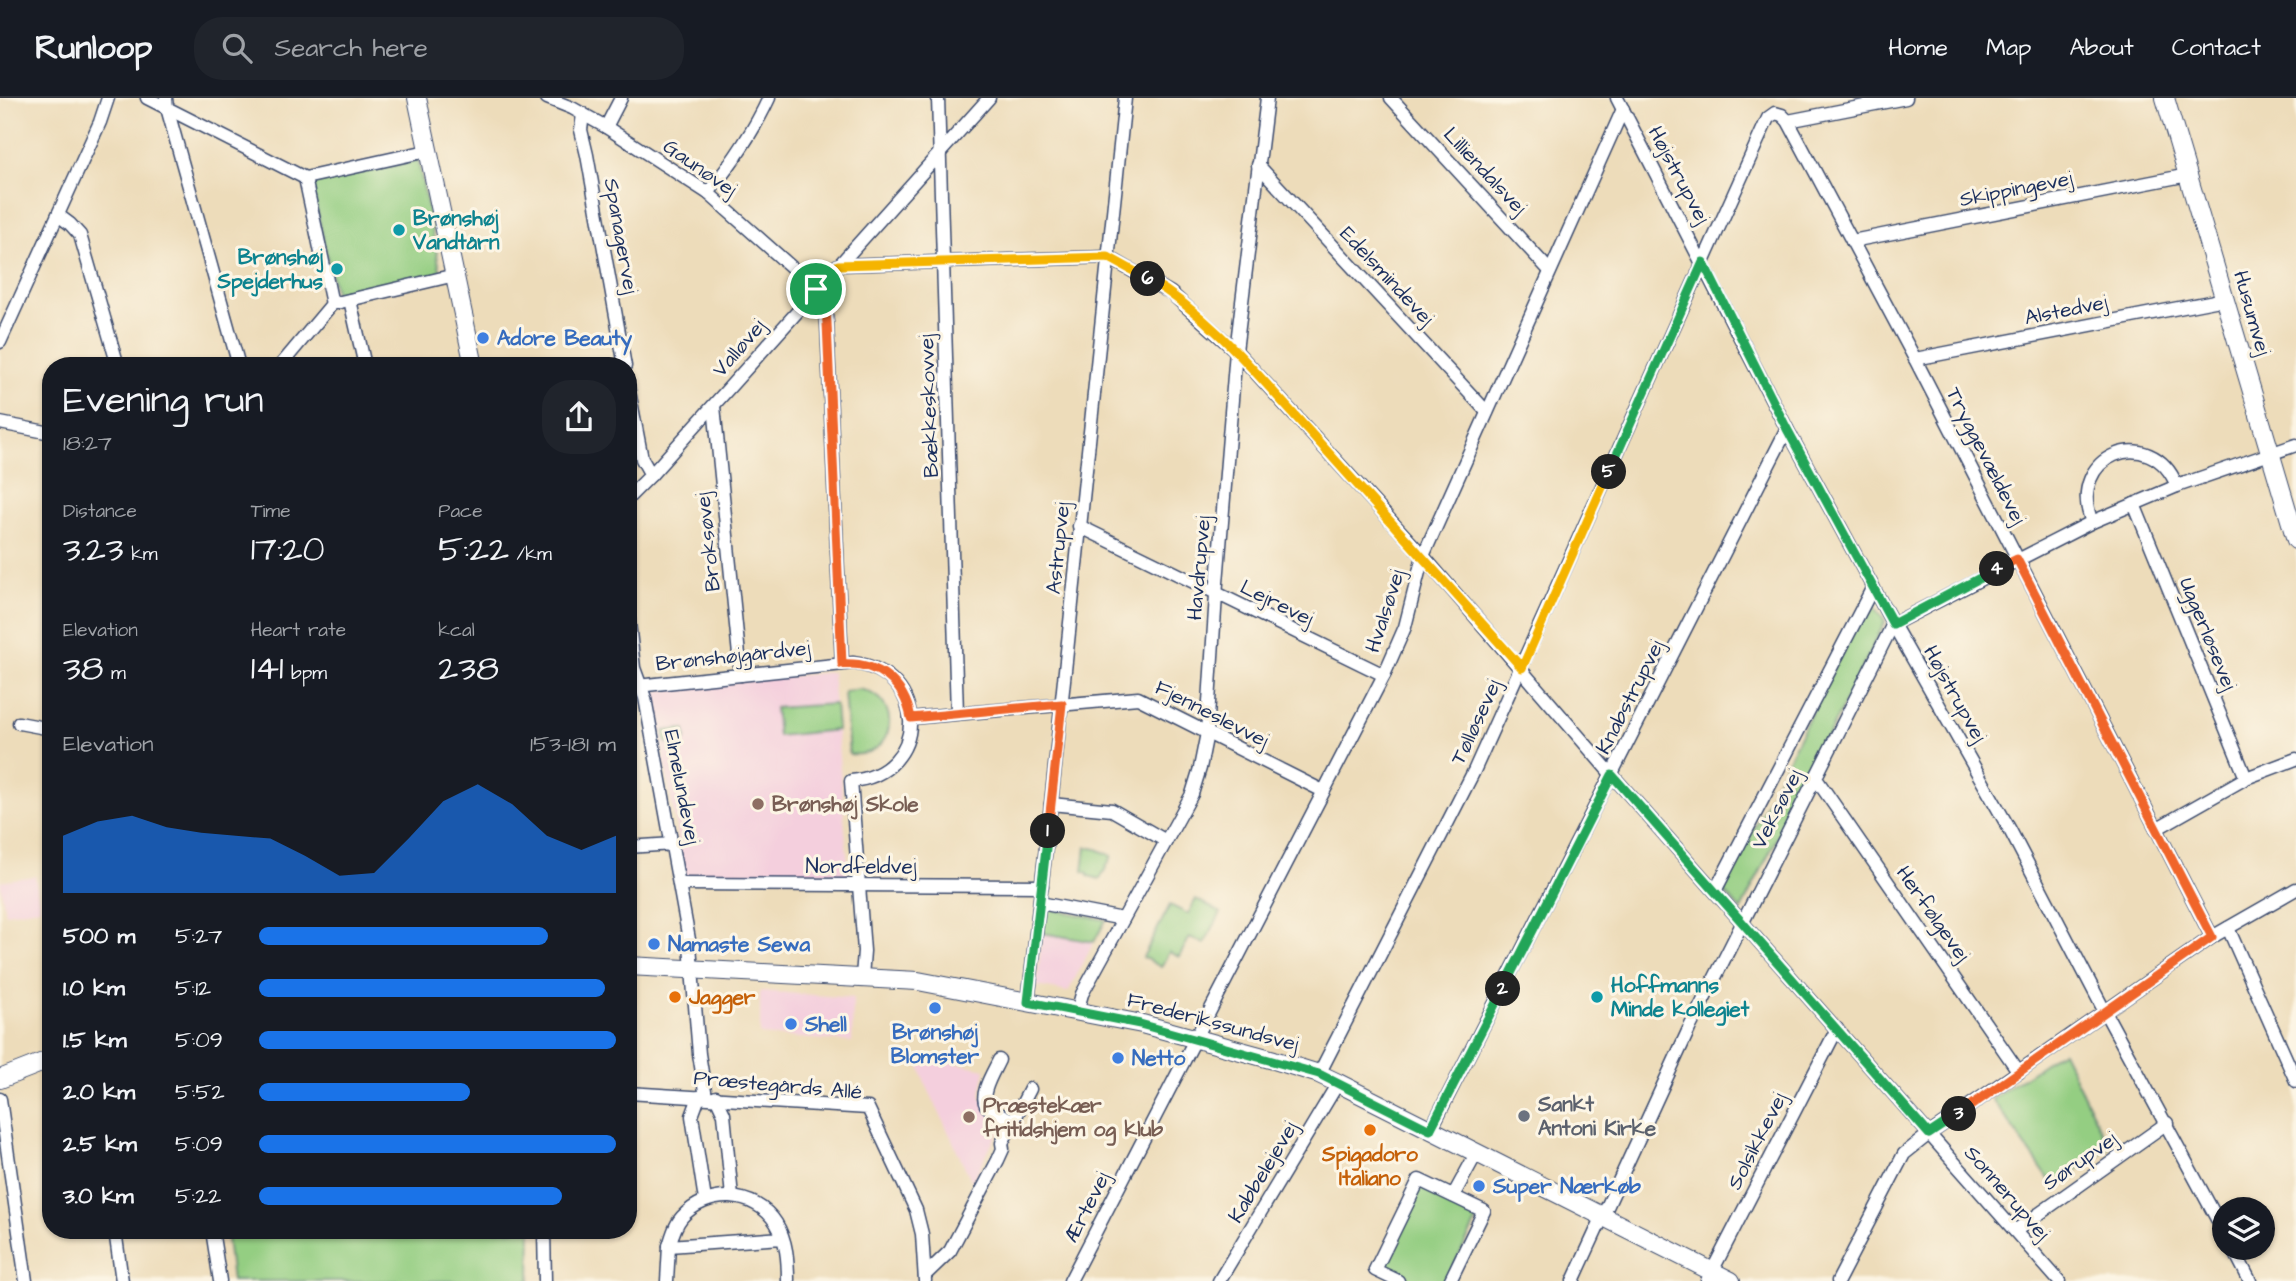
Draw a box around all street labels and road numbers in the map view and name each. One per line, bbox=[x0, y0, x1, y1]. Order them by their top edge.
street label: Lilliendalsvej bbox=[1437, 121, 1534, 222]
street label: Højstrupvej bbox=[1640, 121, 1717, 230]
street label: Gaunøvej bbox=[657, 132, 743, 204]
street label: Skippingevej bbox=[1957, 164, 2076, 216]
street label: Spanagervej bbox=[595, 176, 645, 297]
street label: Edelsmindevej bbox=[1333, 220, 1441, 332]
street label: Husumvej bbox=[2226, 267, 2278, 359]
street label: Alstedvej bbox=[2022, 288, 2110, 332]
street label: Valløvej bbox=[706, 313, 773, 383]
street label: Bækkeskovvej bbox=[912, 333, 946, 478]
street label: Tryggevældevej bbox=[1937, 382, 2033, 531]
street label: Broksøvej bbox=[688, 491, 728, 593]
street label: Astrupvej bbox=[1039, 500, 1078, 596]
street label: Havdrupvej bbox=[1180, 514, 1219, 622]
street label: Hvalsøvej bbox=[1358, 565, 1412, 656]
street label: Lejrevej bbox=[1235, 573, 1319, 633]
street label: Uggerløsevej bbox=[2170, 573, 2244, 696]
street label: Brønshøjgårdvej bbox=[654, 633, 812, 681]
street label: Knabstrupvej bbox=[1589, 635, 1672, 760]
street label: Højstrupvej bbox=[1915, 640, 1994, 749]
street label: Fjenneslevvej bbox=[1150, 673, 1274, 755]
street label: Tølløsevej bbox=[1444, 674, 1509, 769]
street label: Elmelundevej bbox=[657, 727, 707, 847]
street label: Veksøvej bbox=[1745, 764, 1810, 854]
street label: Nordfeldvej bbox=[805, 852, 917, 881]
street label: Herfølgevej bbox=[1888, 860, 1977, 969]
street label: Frederikssundsvej bbox=[1124, 985, 1302, 1059]
street label: Præstegårds Allé bbox=[692, 1063, 863, 1109]
street label: Solsikkevej bbox=[1720, 1087, 1794, 1195]
street label: Kabbelejevej bbox=[1221, 1115, 1305, 1228]
street label: Sørupvej bbox=[2037, 1125, 2124, 1198]
street label: Sonnerupvej bbox=[1957, 1139, 2057, 1248]
street label: Ærtevej bbox=[1057, 1166, 1117, 1247]

